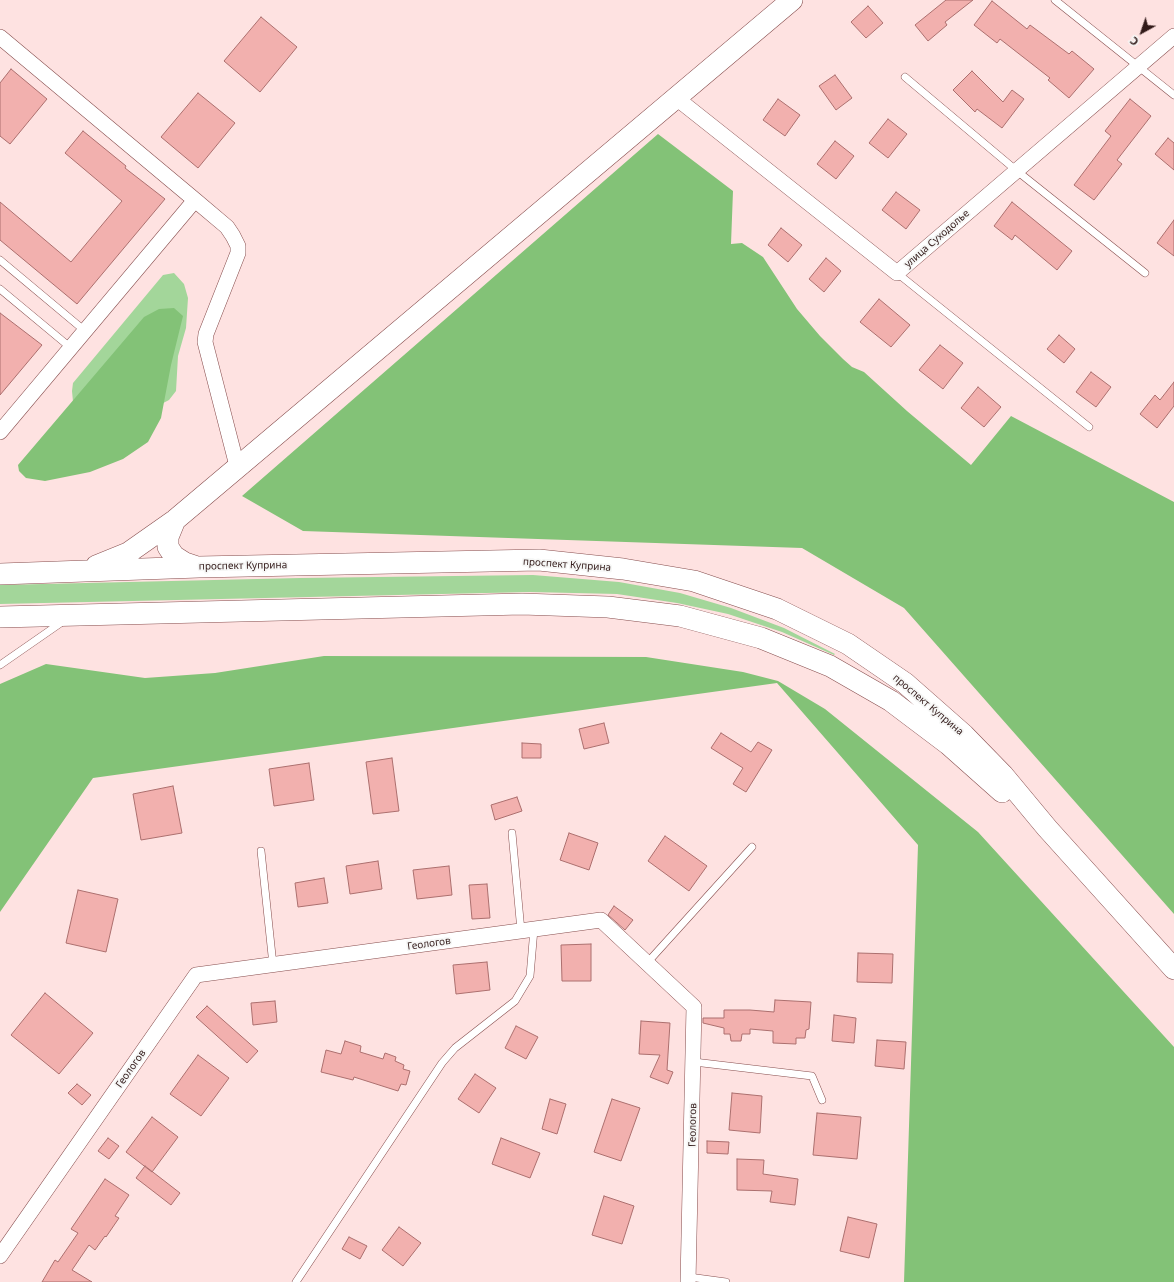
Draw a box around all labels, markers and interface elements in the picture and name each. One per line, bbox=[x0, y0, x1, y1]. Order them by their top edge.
north arrow bbox=[1122, 12, 1162, 52]
text: С bbox=[1126, 34, 1142, 50]
street label: улица Суходолье bbox=[902, 208, 972, 270]
street label: проспект Куприна bbox=[522, 556, 612, 574]
street label: проспект Куприна bbox=[199, 559, 287, 573]
street label: проспект Куприна bbox=[890, 672, 966, 738]
street label: Геологов bbox=[406, 935, 452, 953]
street label: Геологов bbox=[114, 1048, 148, 1090]
street label: Геологов bbox=[687, 1103, 699, 1147]

